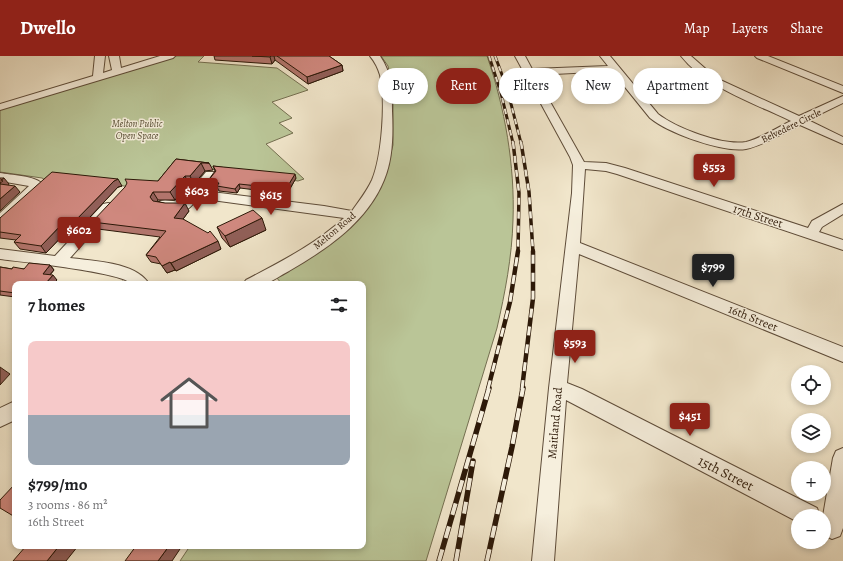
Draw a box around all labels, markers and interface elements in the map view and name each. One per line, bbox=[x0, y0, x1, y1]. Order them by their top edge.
text: Dwello bbox=[20, 15, 76, 41]
text: Map bbox=[684, 19, 710, 38]
text: Layers bbox=[732, 19, 768, 38]
text: Share bbox=[790, 19, 823, 38]
chip: Buy bbox=[378, 68, 428, 104]
chip: Rent bbox=[436, 68, 491, 104]
chip: Filters bbox=[499, 68, 563, 104]
chip: New bbox=[571, 68, 625, 104]
chip: Apartment bbox=[633, 68, 723, 104]
street label: Belvedere Circle bbox=[759, 105, 824, 146]
park label: Melton Public Open Space bbox=[112, 117, 163, 143]
pin: $553 bbox=[690, 154, 738, 188]
text: $553 bbox=[703, 158, 725, 175]
pin: $603 bbox=[173, 178, 221, 212]
text: $603 bbox=[185, 182, 209, 199]
pin: $615 bbox=[247, 182, 295, 216]
text: $615 bbox=[260, 186, 282, 203]
street label: 17th Street bbox=[731, 200, 785, 232]
street label: Melton Road bbox=[310, 208, 359, 252]
pin: $602 bbox=[55, 217, 103, 251]
text: $602 bbox=[67, 221, 91, 238]
pin: $799 bbox=[689, 254, 737, 288]
text: $799 bbox=[701, 258, 725, 275]
text: 7 homes bbox=[28, 294, 85, 317]
icon: filters bbox=[328, 294, 350, 316]
street label: 16th Street bbox=[726, 301, 780, 335]
pin: $593 bbox=[551, 330, 599, 364]
text: $593 bbox=[563, 334, 587, 351]
map controls bbox=[791, 365, 831, 549]
button: locate bbox=[791, 365, 831, 405]
icon: home bbox=[153, 367, 225, 439]
street label: Maitland Road bbox=[544, 386, 566, 460]
pin: $451 bbox=[666, 403, 714, 437]
text: $451 bbox=[679, 407, 701, 424]
button: layers bbox=[791, 413, 831, 453]
street label: 15th Street bbox=[695, 451, 757, 496]
button: + bbox=[791, 461, 831, 501]
text: $799/mo bbox=[28, 473, 88, 496]
text: 3 rooms · 86 m² bbox=[28, 496, 108, 513]
button: − bbox=[791, 509, 831, 549]
text: 16th Street bbox=[28, 513, 84, 530]

